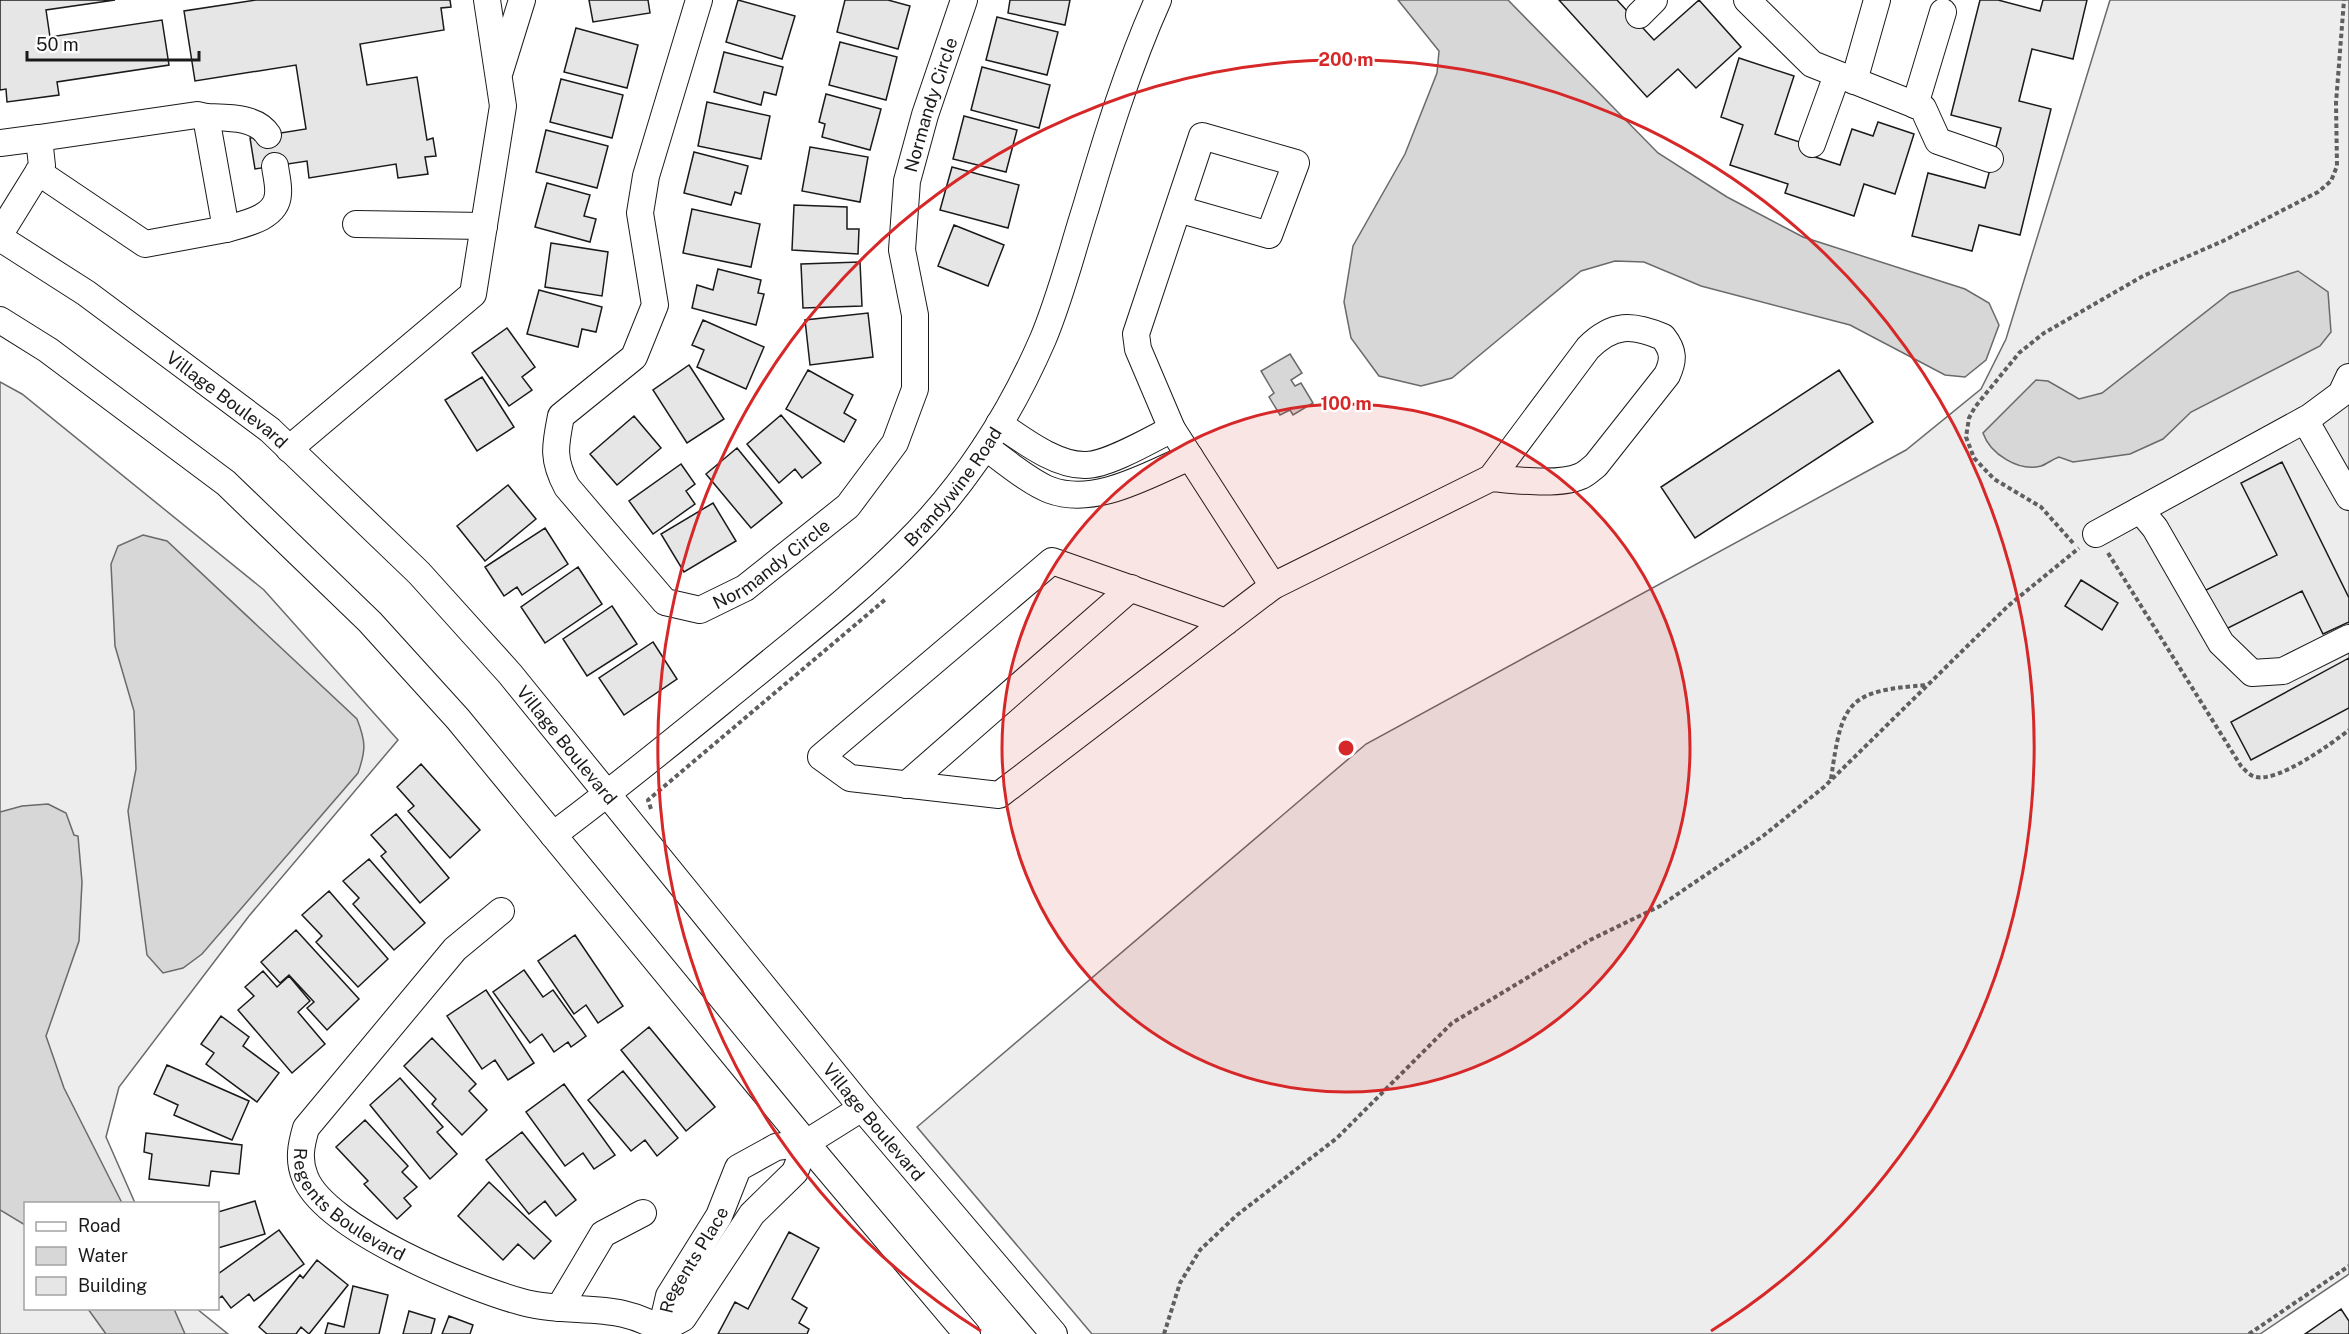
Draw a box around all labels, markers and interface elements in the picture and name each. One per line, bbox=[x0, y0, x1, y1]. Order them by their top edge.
scale bar bbox=[27, 24, 200, 62]
text: 50 m bbox=[36, 34, 79, 55]
street label: Normandy Circle bbox=[899, 35, 961, 174]
text: 200 m bbox=[1319, 49, 1373, 70]
street label: Village Boulevard bbox=[163, 346, 292, 452]
text: 100 m bbox=[1320, 393, 1372, 414]
street label: Brandywine Road bbox=[899, 423, 1006, 550]
street label: Normandy Circle bbox=[709, 514, 834, 613]
street label: Village Boulevard bbox=[513, 681, 622, 808]
centre of rings bbox=[1336, 738, 1356, 758]
street label: Village Boulevard bbox=[819, 1058, 929, 1185]
street label: Regents Boulevard bbox=[290, 1147, 409, 1264]
legend bbox=[24, 1202, 219, 1310]
street label: Regents Place bbox=[655, 1204, 732, 1315]
text: Road bbox=[78, 1215, 121, 1236]
text: Water bbox=[78, 1245, 128, 1266]
text: Building bbox=[78, 1275, 147, 1296]

